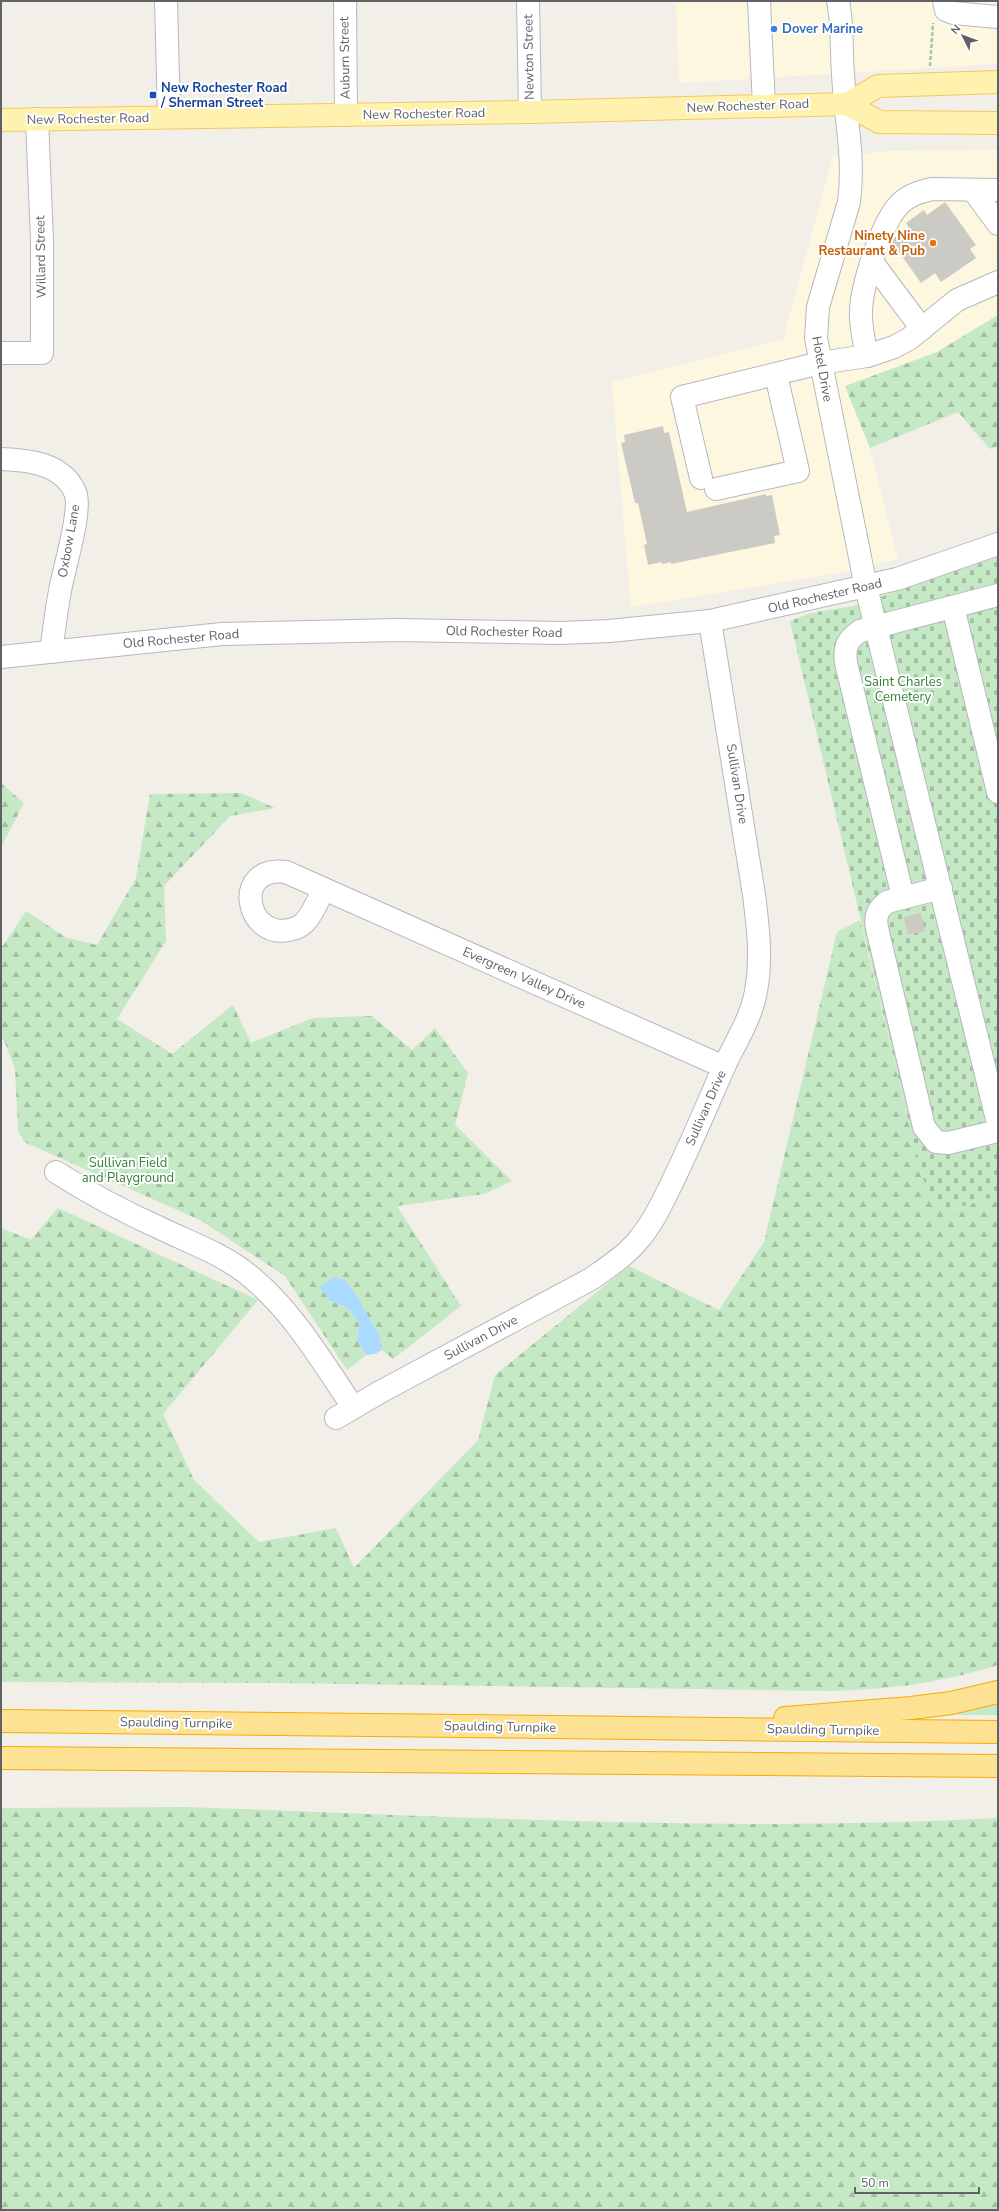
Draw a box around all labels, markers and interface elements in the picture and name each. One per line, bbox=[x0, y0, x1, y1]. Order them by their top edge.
street label: Newton Street bbox=[519, 14, 539, 100]
street label: Auburn Street bbox=[335, 16, 355, 99]
north arrow bbox=[943, 16, 983, 56]
place label: Dover Marine bbox=[782, 20, 863, 38]
text: N bbox=[948, 22, 964, 38]
marker: Dover Marine bbox=[769, 24, 779, 34]
place label: New Rochester Road / Sherman Street bbox=[160, 79, 287, 112]
marker: New Rochester Road / Sherman Street bbox=[148, 90, 158, 100]
street label: New Rochester Road bbox=[686, 95, 810, 117]
street label: New Rochester Road bbox=[363, 104, 485, 124]
street label: New Rochester Road bbox=[27, 109, 149, 129]
street label: Willard Street bbox=[31, 215, 51, 299]
place label: Ninety Nine Restaurant & Pub bbox=[818, 227, 925, 260]
marker: Ninety Nine Restaurant & Pub bbox=[928, 238, 938, 248]
street label: Hotel Drive bbox=[807, 335, 837, 403]
street label: Oxbow Lane bbox=[54, 503, 84, 579]
street label: Old Rochester Road bbox=[766, 574, 884, 618]
street label: Old Rochester Road bbox=[446, 622, 562, 642]
street label: Old Rochester Road bbox=[122, 625, 240, 653]
park label: Saint Charles Cemetery bbox=[864, 673, 942, 706]
street label: Sullivan Drive bbox=[722, 743, 752, 825]
street label: Evergreen Valley Drive bbox=[460, 943, 588, 1013]
street label: Sullivan Drive bbox=[681, 1067, 731, 1149]
park label: Sullivan Field and Playground bbox=[82, 1154, 174, 1187]
street label: Sullivan Drive bbox=[441, 1311, 521, 1365]
street label: Spaulding Turnpike bbox=[120, 1713, 233, 1733]
street label: Spaulding Turnpike bbox=[444, 1717, 557, 1737]
street label: Spaulding Turnpike bbox=[767, 1720, 880, 1740]
scale bar bbox=[855, 2169, 979, 2195]
text: 50 m bbox=[861, 2175, 889, 2191]

